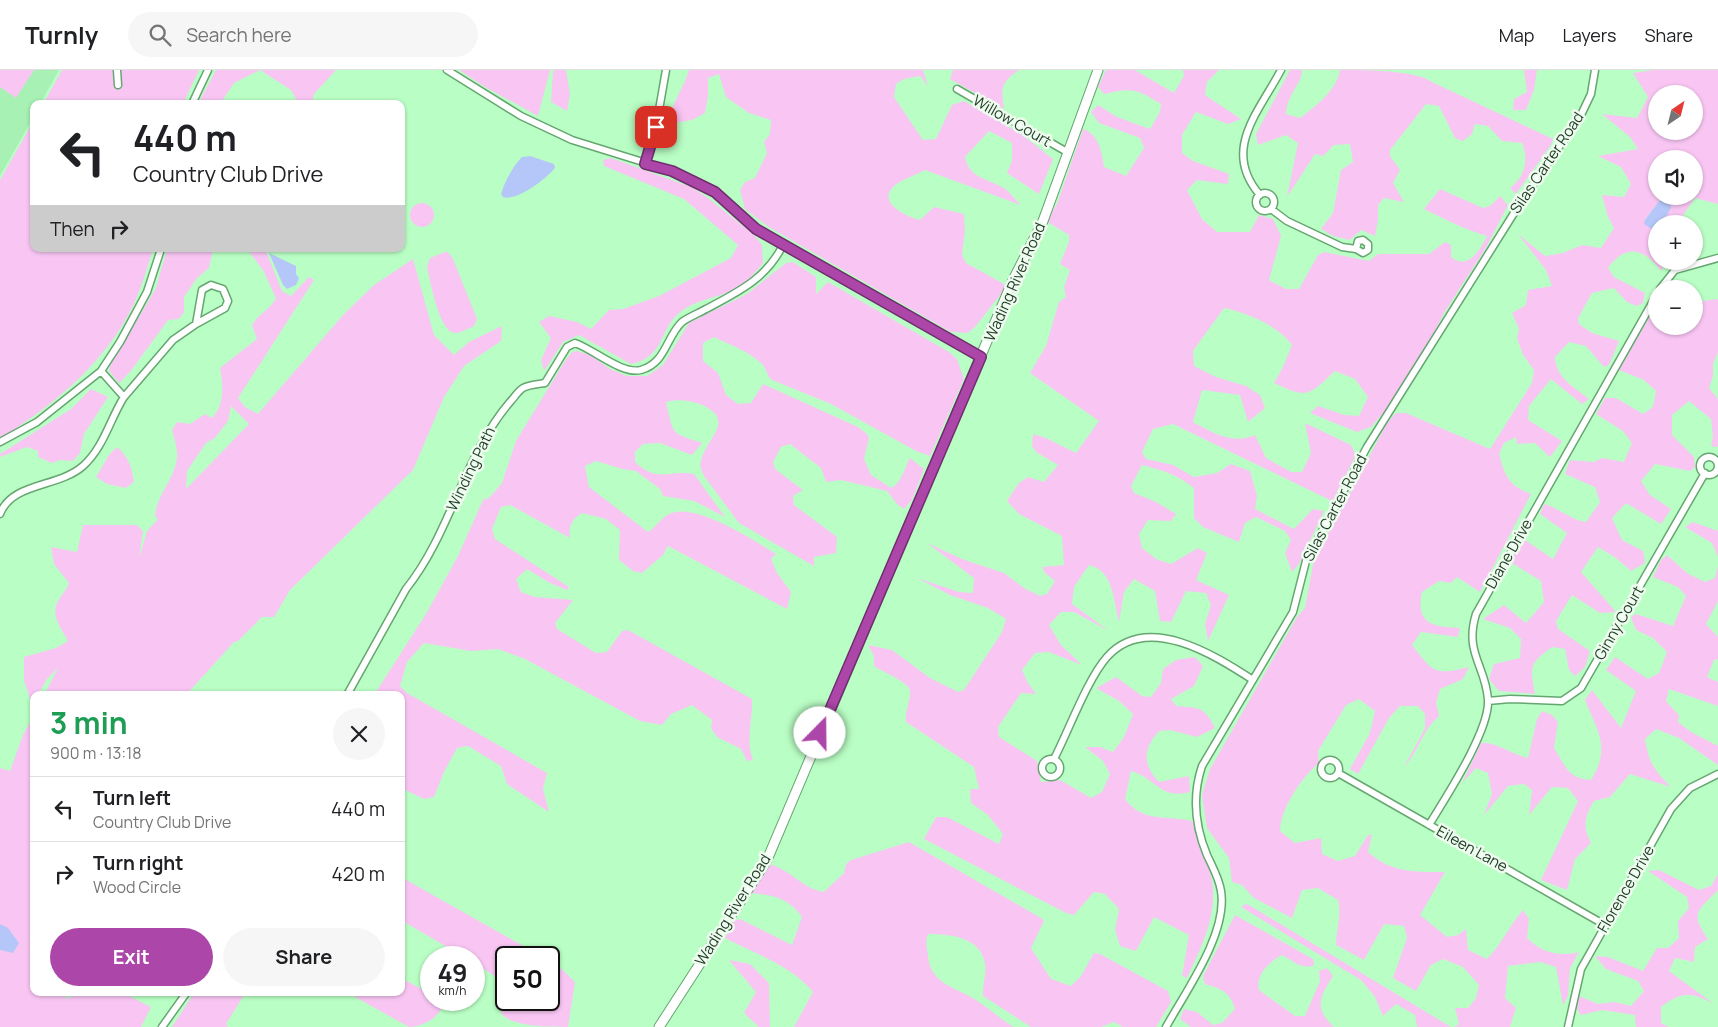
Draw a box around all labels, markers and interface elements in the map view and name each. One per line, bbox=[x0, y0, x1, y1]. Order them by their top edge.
search box bbox=[128, 12, 478, 57]
text: Turnly bbox=[25, 18, 98, 51]
icon: search bbox=[146, 21, 174, 49]
text: Search here bbox=[186, 22, 292, 48]
text: Map bbox=[1499, 23, 1534, 47]
text: Layers bbox=[1562, 23, 1616, 47]
text: Share bbox=[1644, 23, 1693, 47]
north arrow bbox=[1648, 85, 1702, 140]
map controls bbox=[1648, 85, 1703, 335]
street label: Willow Court bbox=[969, 90, 1055, 151]
pin bbox=[635, 106, 677, 148]
street label: Silas Carter Road bbox=[1505, 108, 1588, 218]
icon: arrive bbox=[642, 113, 670, 141]
text: 440 m bbox=[133, 114, 237, 162]
icon: left bbox=[50, 120, 115, 185]
button: sound bbox=[1648, 150, 1703, 205]
text: Country Club Drive bbox=[133, 159, 323, 189]
icon: right bbox=[105, 215, 133, 243]
button: + bbox=[1648, 215, 1703, 270]
text: Then bbox=[50, 216, 95, 242]
street label: Wading River Road bbox=[979, 219, 1050, 344]
button: − bbox=[1648, 280, 1703, 335]
street label: Winding Path bbox=[441, 423, 500, 514]
street label: Silas Carter Road bbox=[1298, 451, 1372, 565]
street label: Diane Drive bbox=[1480, 515, 1537, 593]
street label: Ginny Court bbox=[1589, 582, 1648, 664]
text: 3 min bbox=[50, 702, 128, 743]
position arrow bbox=[793, 706, 845, 758]
button: close bbox=[333, 708, 385, 760]
text: 900 m · 13:18 bbox=[50, 742, 142, 764]
text: Turn left bbox=[93, 785, 171, 811]
icon: left bbox=[50, 795, 78, 823]
text: 440 m bbox=[331, 796, 385, 822]
text: Country Club Drive bbox=[93, 811, 231, 833]
street label: Eileen Lane bbox=[1433, 820, 1512, 877]
street label: Florence Drive bbox=[1592, 841, 1659, 936]
text: Turn right bbox=[93, 850, 183, 876]
street label: Wading River Road bbox=[690, 850, 775, 970]
icon: right bbox=[50, 860, 78, 888]
text: 420 m bbox=[331, 861, 385, 887]
text: Wood Circle bbox=[93, 876, 181, 898]
button: Exit bbox=[50, 928, 213, 986]
button: Share bbox=[223, 928, 385, 986]
speed limit sign: 50 bbox=[495, 946, 560, 1011]
text: 49 bbox=[437, 955, 468, 990]
text: km/h bbox=[439, 982, 466, 999]

